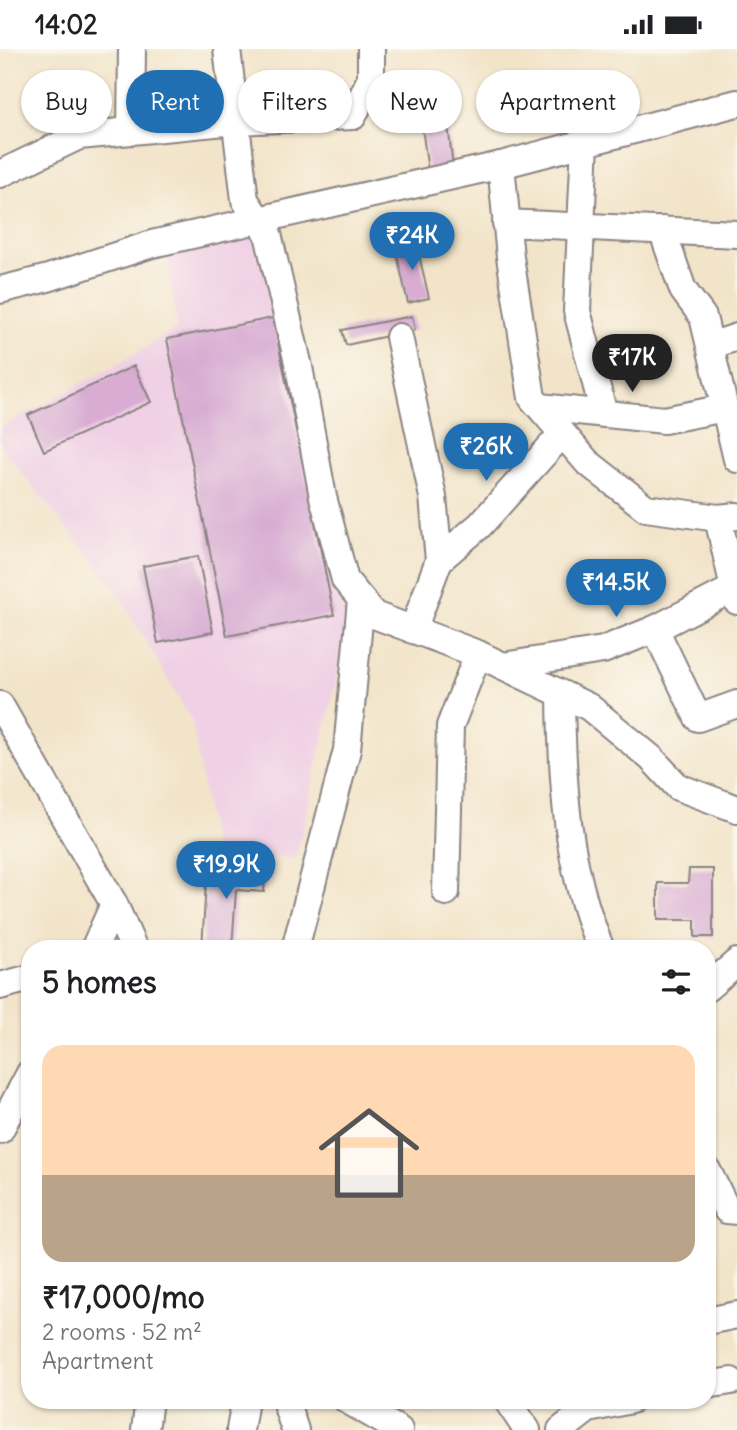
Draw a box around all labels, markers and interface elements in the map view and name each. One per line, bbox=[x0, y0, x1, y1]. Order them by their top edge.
text: 14:02 bbox=[35, 8, 98, 41]
chip: Buy bbox=[21, 70, 112, 133]
chip: Rent bbox=[126, 70, 224, 133]
chip: Filters bbox=[238, 70, 352, 133]
chip: New bbox=[366, 70, 462, 133]
chip: Apartment bbox=[476, 70, 640, 133]
pin: ₹24K bbox=[371, 213, 453, 272]
text: ₹24K bbox=[386, 220, 438, 249]
pin: ₹17K bbox=[591, 335, 673, 394]
text: ₹17K bbox=[608, 342, 656, 371]
pin: ₹26K bbox=[445, 423, 527, 483]
text: ₹26K bbox=[459, 431, 513, 460]
pin: ₹14.5K bbox=[559, 559, 673, 619]
text: ₹14.5K bbox=[582, 567, 650, 596]
pin: ₹19.9K bbox=[169, 841, 283, 901]
text: ₹19.9K bbox=[192, 849, 260, 878]
text: 5 homes bbox=[42, 963, 157, 1001]
icon: filters bbox=[657, 963, 695, 1001]
icon: home bbox=[306, 1090, 432, 1216]
text: ₹17,000/mo bbox=[42, 1278, 205, 1316]
text: 2 rooms · 52 m² bbox=[42, 1317, 202, 1346]
text: Apartment bbox=[42, 1346, 154, 1375]

